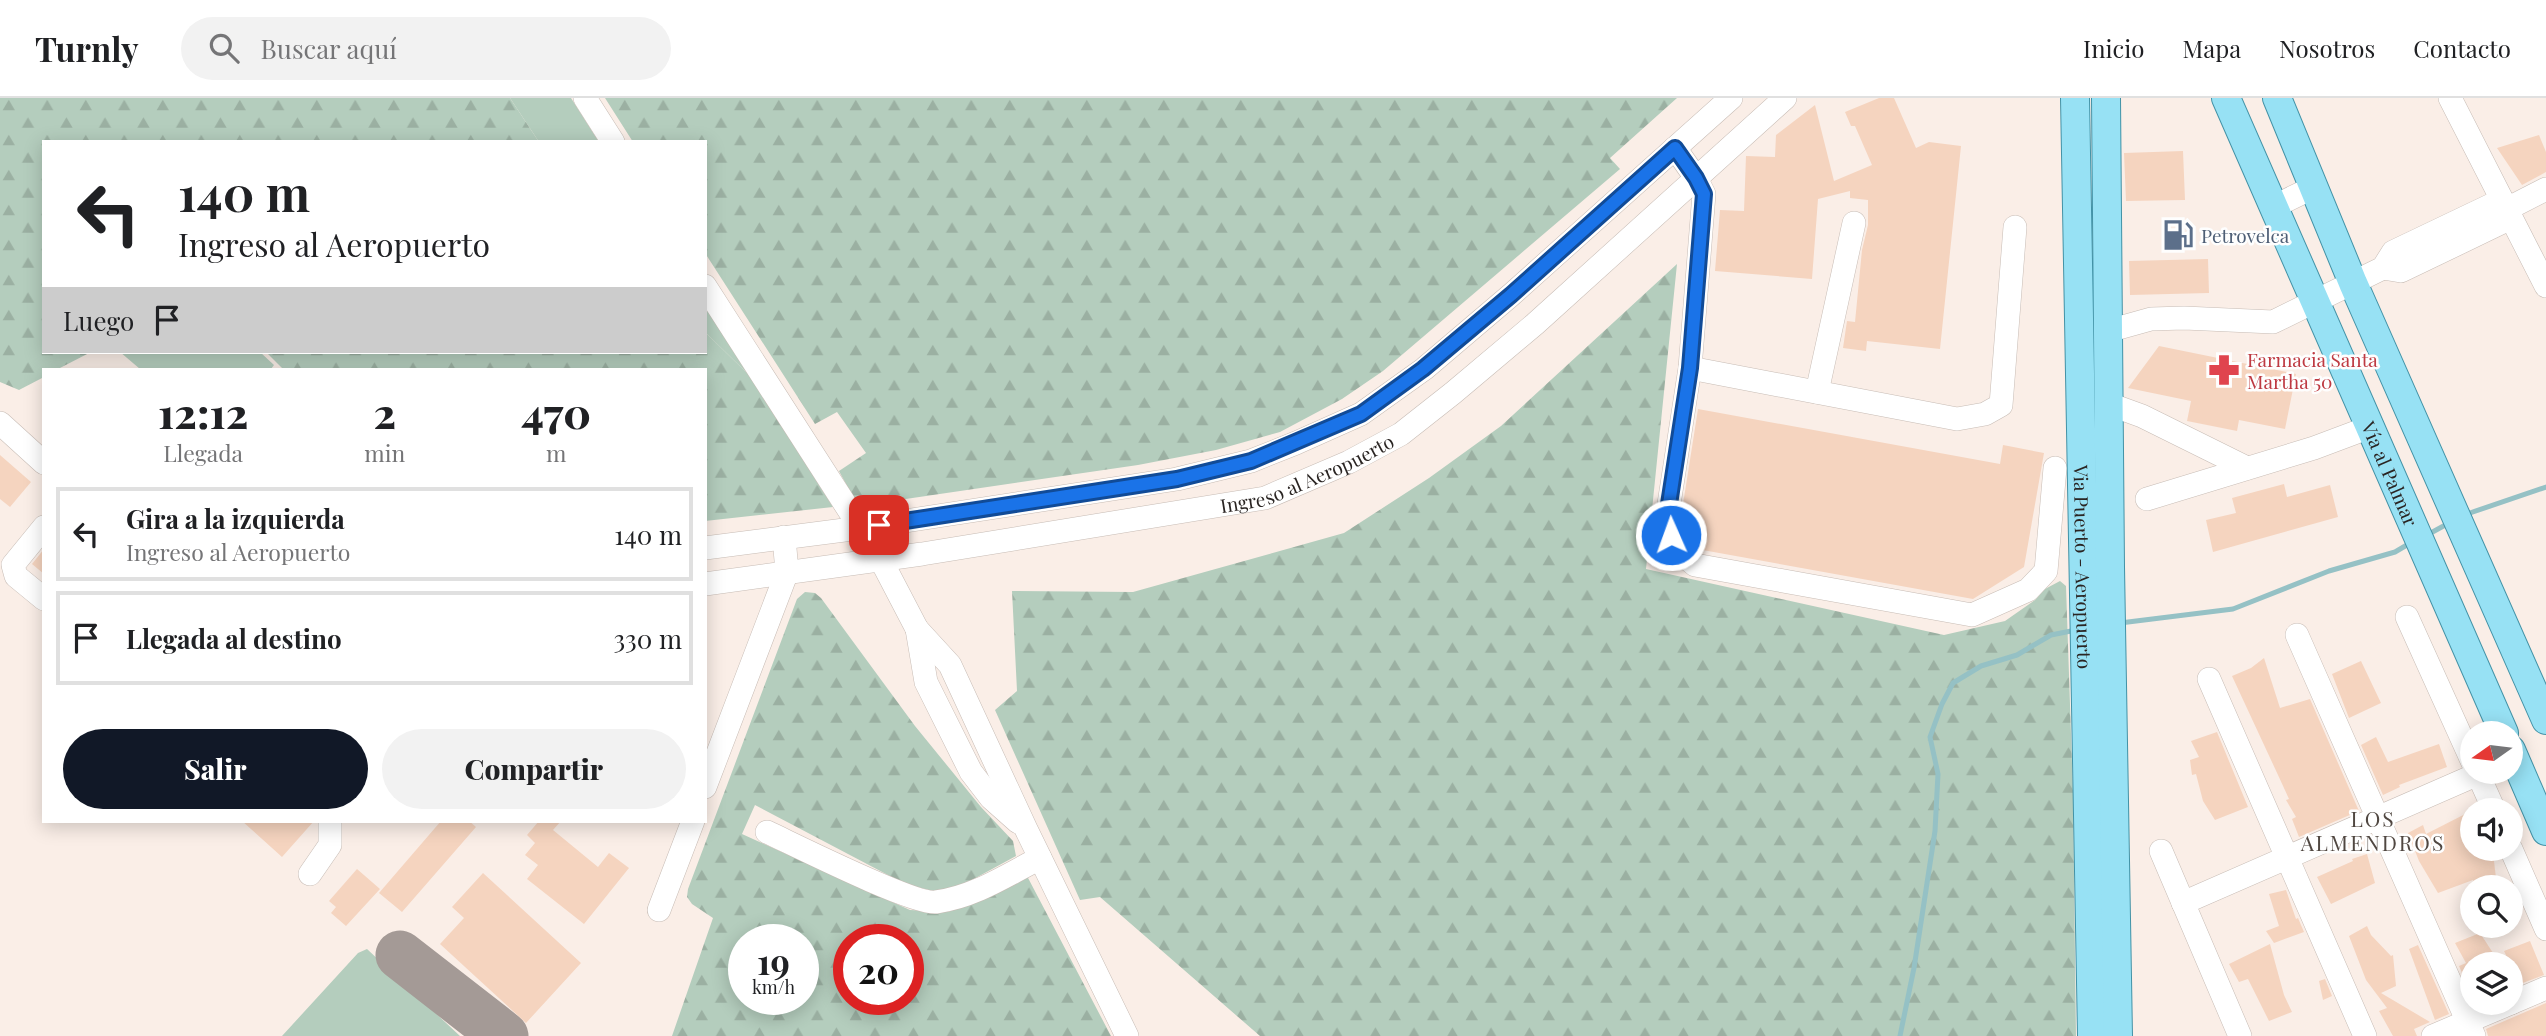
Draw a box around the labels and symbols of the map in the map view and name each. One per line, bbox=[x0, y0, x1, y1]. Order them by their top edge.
fuel station icon: Petrovelca bbox=[2161, 218, 2195, 252]
place label: Petrovelca bbox=[2201, 222, 2290, 248]
place label: Farmacia Santa Martha 50 bbox=[2247, 346, 2378, 394]
pharmacy icon: Farmacia Santa Martha 50 bbox=[2207, 353, 2241, 387]
street label: Vía al Palmar bbox=[2356, 416, 2425, 530]
street label: Ingreso al Aeropuerto bbox=[1218, 427, 1398, 518]
street label: Via Puerto - Aeropuerto bbox=[2069, 464, 2098, 669]
pin bbox=[849, 495, 909, 555]
position arrow bbox=[1634, 498, 1708, 572]
north arrow bbox=[2460, 721, 2524, 784]
district label: LOS ALMENDROS bbox=[2300, 804, 2445, 856]
speed limit sign: 20 bbox=[833, 924, 924, 1015]

